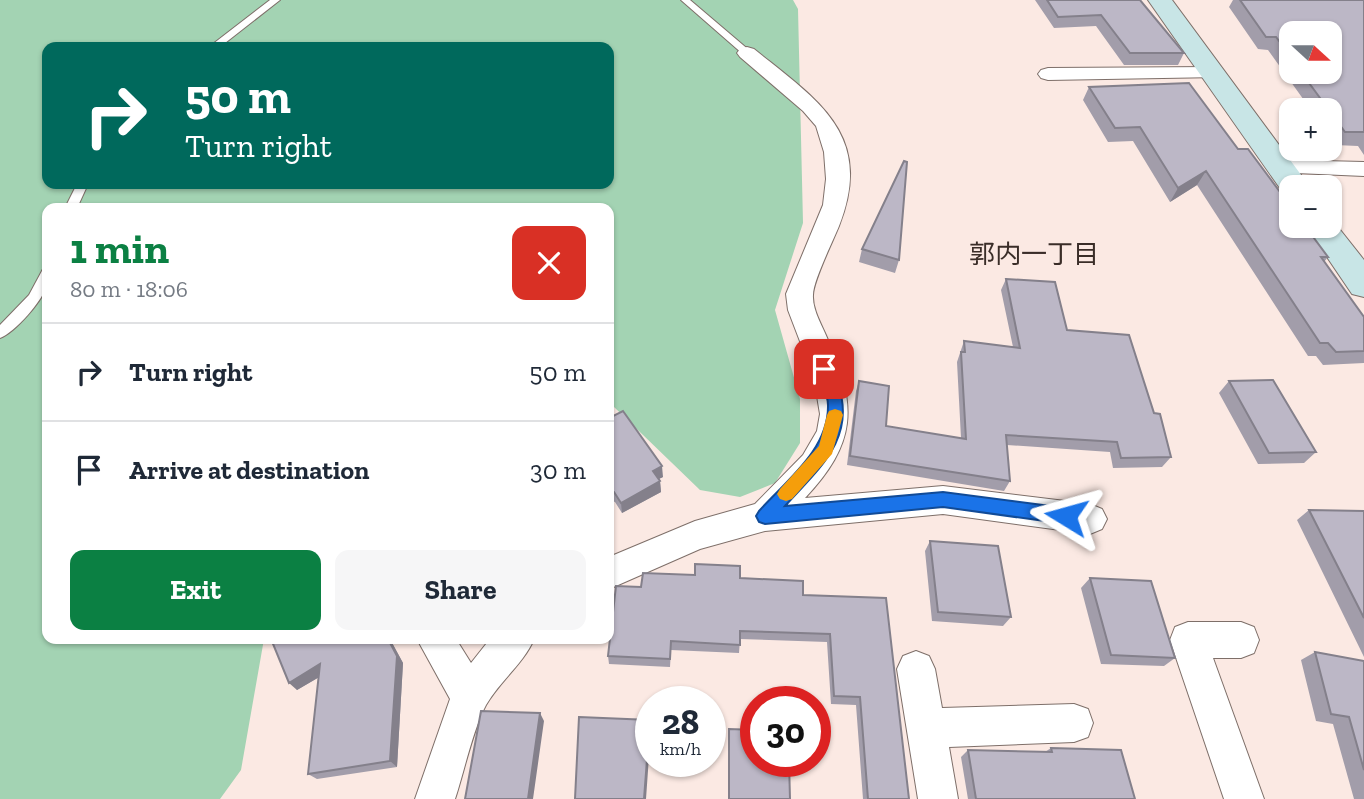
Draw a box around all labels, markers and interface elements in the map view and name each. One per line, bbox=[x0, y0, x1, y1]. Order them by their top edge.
north arrow bbox=[1279, 21, 1342, 84]
map controls bbox=[1279, 21, 1342, 238]
text: 50 m bbox=[185, 67, 291, 126]
icon: right bbox=[70, 70, 161, 161]
button: + bbox=[1279, 98, 1342, 161]
text: Turn right bbox=[185, 127, 332, 165]
button: − bbox=[1279, 175, 1342, 238]
text: 1 min bbox=[70, 223, 169, 274]
button: close bbox=[512, 226, 586, 300]
district label: 郭内一丁目 bbox=[969, 238, 1099, 270]
text: 80 m · 18:06 bbox=[70, 275, 188, 303]
pin bbox=[794, 339, 854, 399]
icon: arrive bbox=[805, 350, 843, 388]
icon: right bbox=[70, 353, 108, 391]
text: Turn right bbox=[129, 356, 252, 388]
text: 50 m bbox=[529, 356, 586, 388]
icon: arrive bbox=[70, 451, 108, 489]
text: Arrive at destination bbox=[129, 454, 369, 486]
text: 30 m bbox=[530, 454, 586, 486]
position arrow bbox=[1029, 479, 1103, 553]
button: Exit bbox=[70, 550, 321, 630]
button: Share bbox=[335, 550, 586, 630]
speed limit sign: 30 bbox=[740, 686, 831, 777]
text: 28 bbox=[662, 701, 699, 743]
text: km/h bbox=[660, 738, 701, 760]

